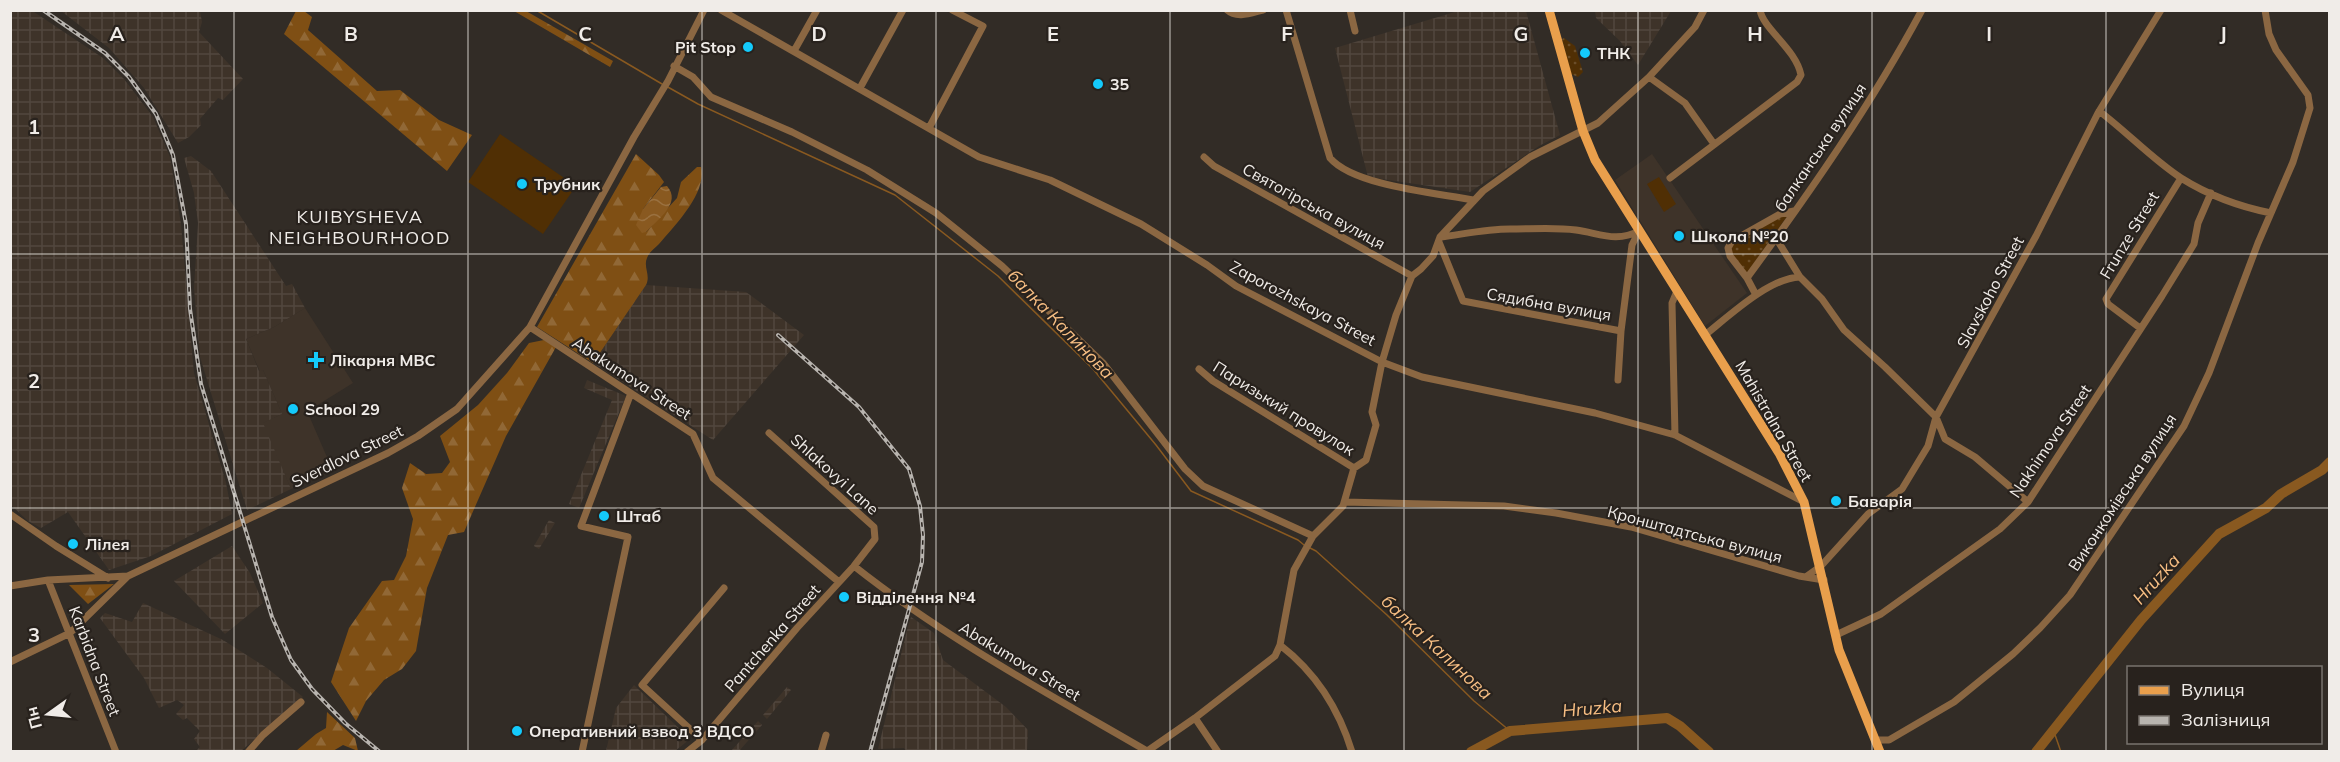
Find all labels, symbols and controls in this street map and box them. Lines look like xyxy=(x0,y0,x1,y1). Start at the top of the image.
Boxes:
text: A xyxy=(110,21,125,46)
text: B xyxy=(344,21,358,46)
text: C xyxy=(578,21,592,46)
text: D xyxy=(811,21,827,46)
text: E xyxy=(1047,21,1059,46)
text: F xyxy=(1281,21,1293,46)
text: G xyxy=(1514,21,1528,46)
text: H xyxy=(1747,21,1763,46)
text: I xyxy=(1986,21,1992,46)
text: J xyxy=(2219,21,2227,46)
place label: Pit Stop xyxy=(675,37,736,57)
marker: Pit Stop xyxy=(741,40,755,54)
place label: ТНК xyxy=(1597,43,1630,63)
marker: ТНК xyxy=(1578,46,1592,60)
place label: 35 xyxy=(1110,74,1130,94)
marker: 35 xyxy=(1091,77,1105,91)
street label: балканська вулиця xyxy=(1770,79,1870,215)
text: 1 xyxy=(28,114,40,139)
street label: Святогірська вулиця xyxy=(1239,158,1389,254)
place label: Трубник xyxy=(534,174,601,194)
marker: Трубник xyxy=(515,177,529,191)
street label: Frunze Street xyxy=(2095,187,2163,282)
district label: KUIBYSHEVA NEIGHBOURHOOD xyxy=(269,205,451,249)
place label: Школа №20 xyxy=(1691,226,1789,246)
marker: Школа №20 xyxy=(1672,229,1686,243)
street label: Slavskoho Street xyxy=(1952,232,2028,351)
street label: Zaporozhskaya Street xyxy=(1227,256,1380,350)
water label: балка Калинова xyxy=(1003,264,1119,384)
street label: Сядибна вулиця xyxy=(1485,283,1613,325)
street label: Abakumova Street xyxy=(569,332,696,424)
place label: Лікарня МВС xyxy=(330,350,436,370)
marker: Лікарня МВС xyxy=(307,351,325,369)
street label: Паризький провулок xyxy=(1210,356,1359,460)
street label: Mahistralna Street xyxy=(1731,357,1817,485)
text: 2 xyxy=(28,368,40,393)
street label: Nakhimova Street xyxy=(2005,380,2096,501)
place label: School 29 xyxy=(305,399,380,419)
marker: School 29 xyxy=(286,402,300,416)
street label: Виконкомівська вулиця xyxy=(2064,410,2180,574)
street label: Sverdlova Street xyxy=(288,420,406,492)
street label: Shlakovyi Lane xyxy=(787,429,883,519)
place label: Баварія xyxy=(1848,491,1912,511)
marker: Баварія xyxy=(1829,494,1843,508)
street label: Кронштадтська вулиця xyxy=(1605,501,1785,567)
place label: Штаб xyxy=(616,506,661,526)
marker: Штаб xyxy=(597,509,611,523)
place label: Лілея xyxy=(85,534,130,554)
marker: Лілея xyxy=(66,537,80,551)
water label: Hruzka xyxy=(2127,549,2185,609)
street label: Pantchenka Street xyxy=(720,580,824,696)
place label: Відділення №4 xyxy=(856,587,976,607)
marker: Відділення №4 xyxy=(837,590,851,604)
water label: балка Калинова xyxy=(1377,590,1497,704)
street label: Karbidna Street xyxy=(65,603,125,719)
street label: Abakumova Street xyxy=(956,617,1085,705)
text: 3 xyxy=(28,622,40,647)
legend xyxy=(2127,666,2322,744)
text: Вулиця xyxy=(2181,678,2245,701)
north arrow xyxy=(18,684,78,744)
water label: Hruzka xyxy=(1561,694,1623,722)
text: Пн xyxy=(21,705,46,731)
text: Залізниця xyxy=(2181,708,2270,731)
place label: Оперативний взвод 3 ВДСО xyxy=(529,721,754,741)
marker: Оперативний взвод 3 ВДСО xyxy=(510,724,524,738)

